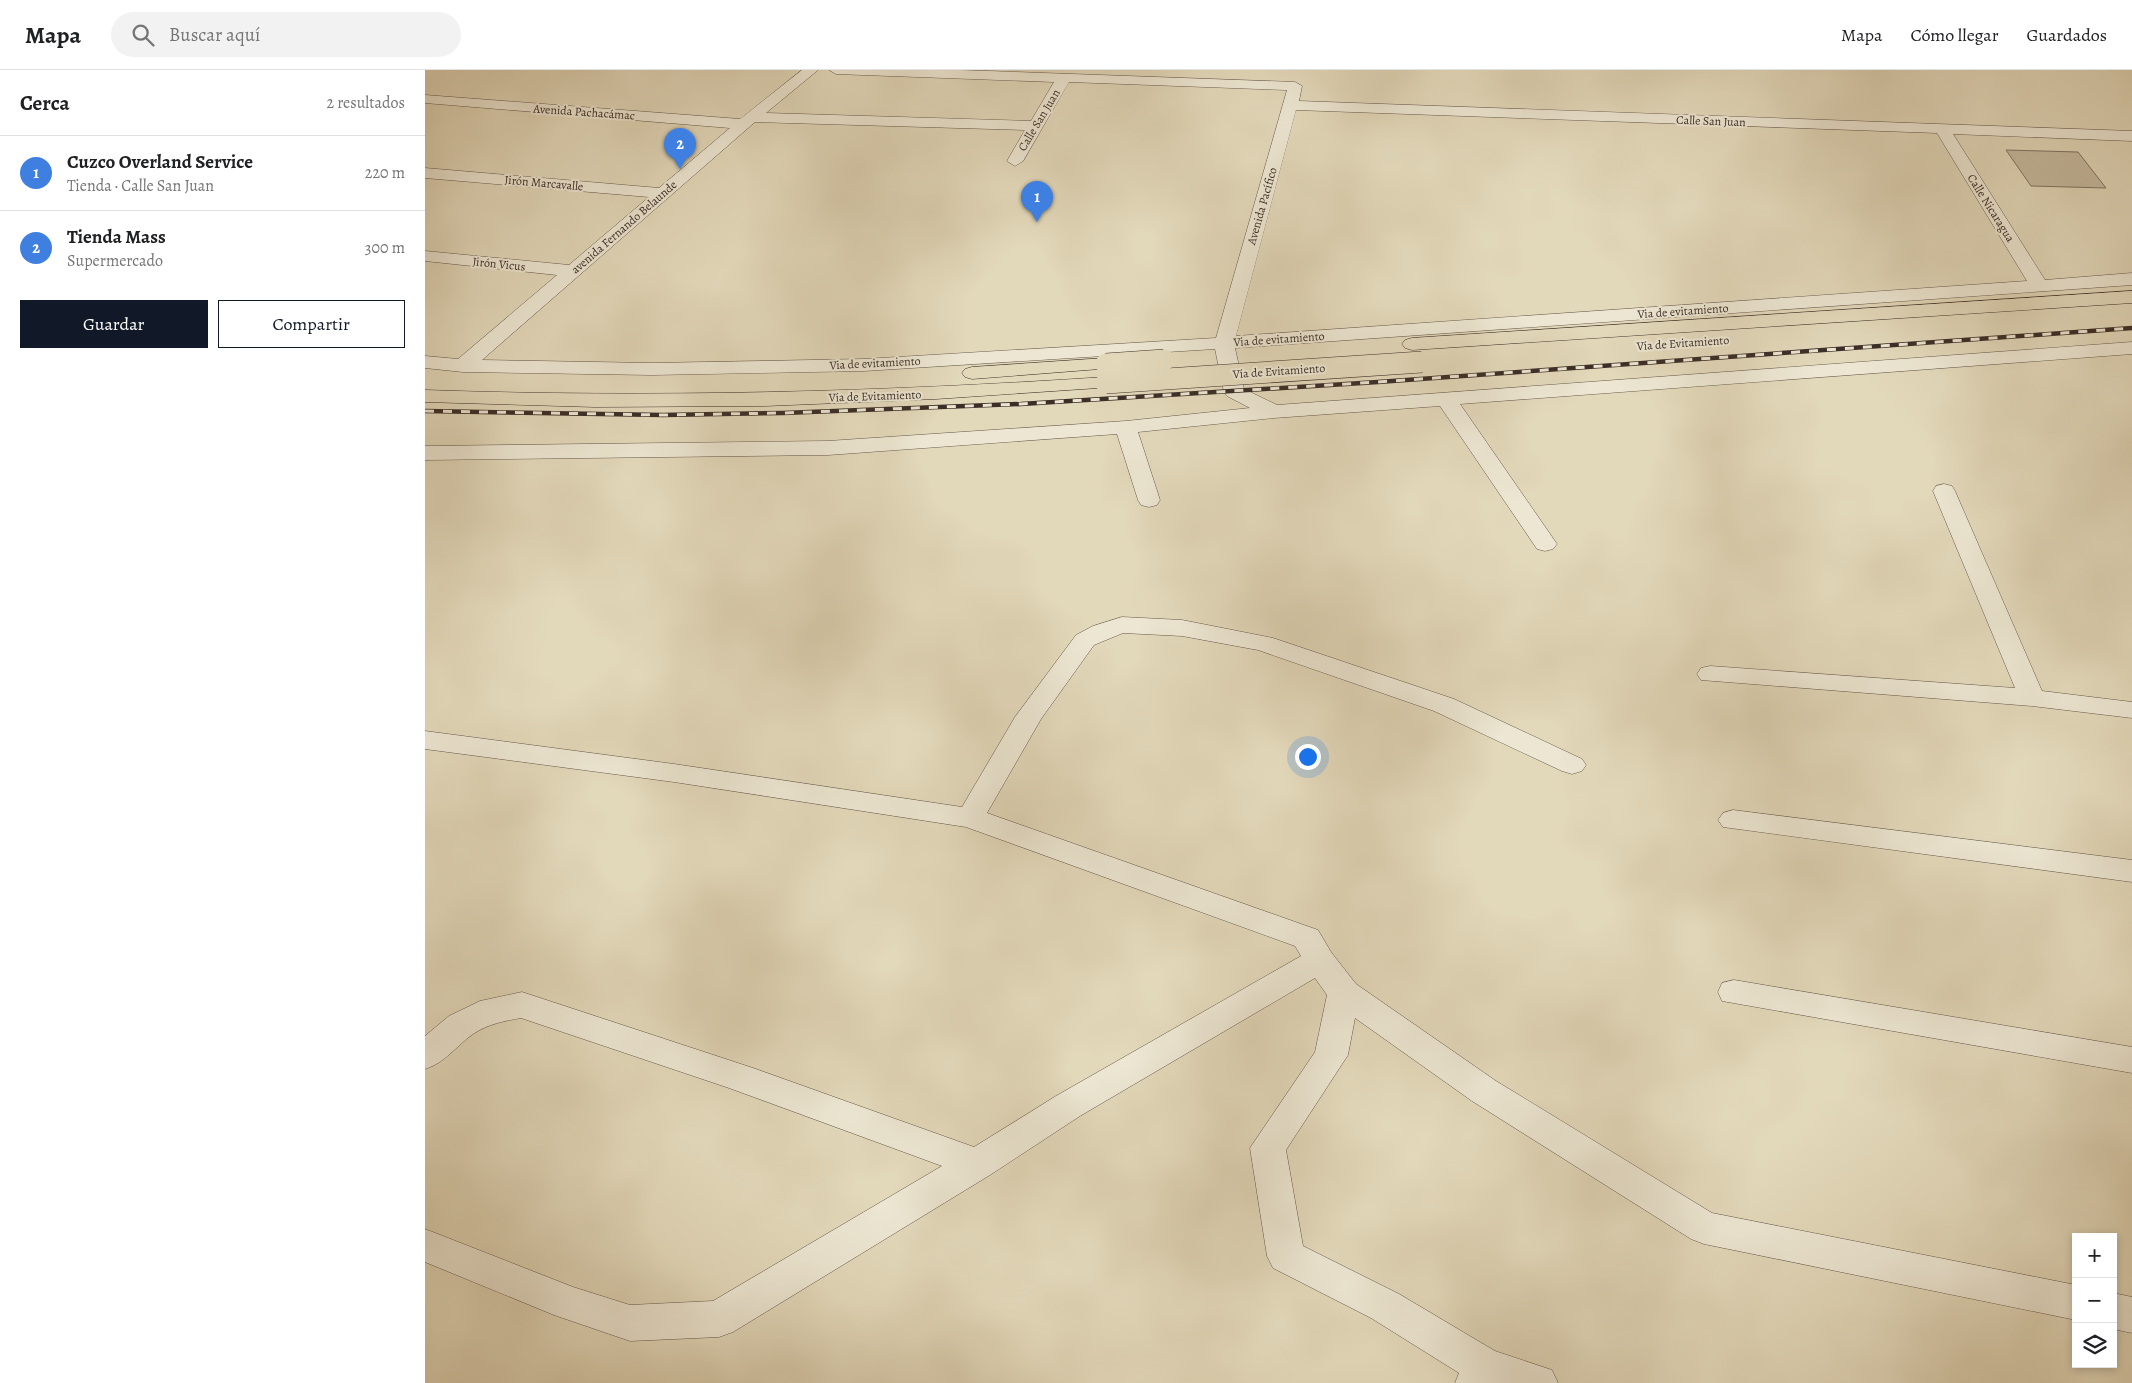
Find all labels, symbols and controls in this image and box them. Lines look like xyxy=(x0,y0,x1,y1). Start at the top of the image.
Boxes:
search box xyxy=(111,12,461,57)
text: Mapa xyxy=(25,19,81,51)
icon: search xyxy=(129,21,157,49)
text: Buscar aquí xyxy=(169,22,260,48)
text: Mapa xyxy=(1841,23,1882,47)
text: Cómo llegar xyxy=(1910,23,1999,47)
text: Guardados xyxy=(2027,23,2107,47)
street label: Calle San Juan xyxy=(1014,86,1064,154)
text: Cerca xyxy=(20,89,70,117)
text: 2 resultados xyxy=(326,92,405,114)
street label: Avenida Pachacámac xyxy=(532,100,635,124)
street label: Calle San Juan xyxy=(1676,112,1746,130)
pin: 2 xyxy=(664,128,696,169)
text: Cuzco Overland Service xyxy=(67,149,253,175)
text: 1 xyxy=(33,162,39,184)
text: 220 m xyxy=(365,162,405,184)
street label: Avenida Pacífico xyxy=(1243,165,1281,248)
street label: Calle Nicaragua xyxy=(1964,171,2018,245)
street label: Jirón Marcavalle xyxy=(504,172,584,194)
text: Tienda · Calle San Juan xyxy=(67,175,214,197)
street label: avenida Fernando Belaunde xyxy=(568,177,680,277)
pin: 1 xyxy=(1021,181,1053,222)
text: Tienda Mass xyxy=(67,224,166,250)
text: 2 xyxy=(32,237,40,259)
text: 300 m xyxy=(365,237,405,259)
text: Supermercado xyxy=(67,250,163,272)
street label: Jirón Vicus xyxy=(472,253,526,275)
button: Guardar xyxy=(20,300,208,348)
button: Compartir xyxy=(218,300,405,348)
street label: Via de evitamiento xyxy=(1636,300,1729,322)
street label: Via de evitamiento xyxy=(1232,328,1325,350)
street label: Vía de Evitamiento xyxy=(1635,332,1730,354)
street label: Via de evitamiento xyxy=(828,353,921,373)
street label: Vía de Evitamiento xyxy=(1231,360,1326,382)
street label: Vía de Evitamiento xyxy=(827,386,922,406)
your location xyxy=(1295,744,1321,770)
map controls xyxy=(2072,1233,2117,1368)
button: + xyxy=(2072,1233,2117,1278)
button: − xyxy=(2072,1278,2117,1323)
button: layers xyxy=(2072,1323,2117,1368)

